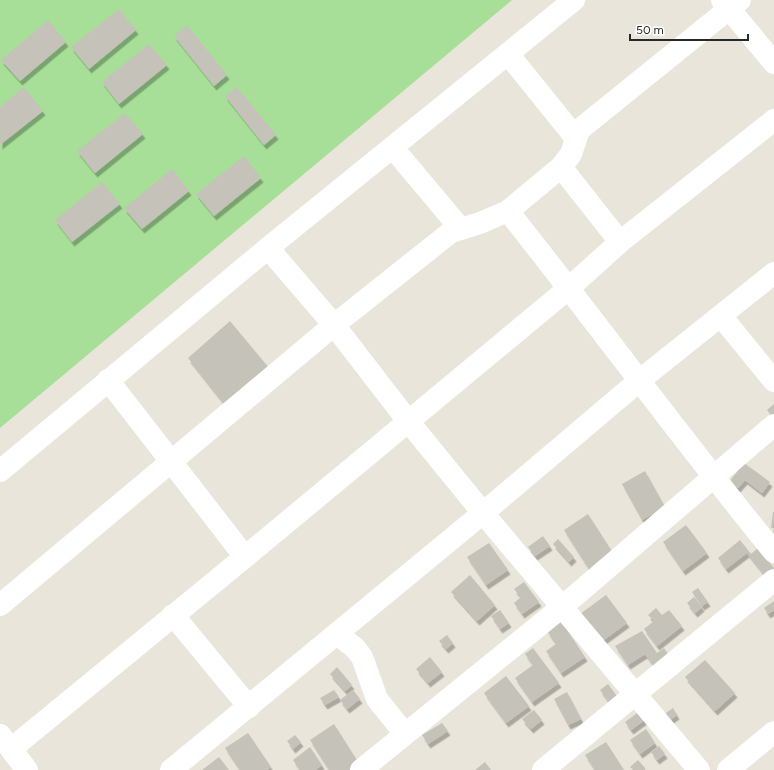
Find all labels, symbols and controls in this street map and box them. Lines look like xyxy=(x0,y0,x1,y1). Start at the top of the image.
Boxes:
scale bar xyxy=(630,16,748,42)
text: 50 m xyxy=(636,23,664,37)

